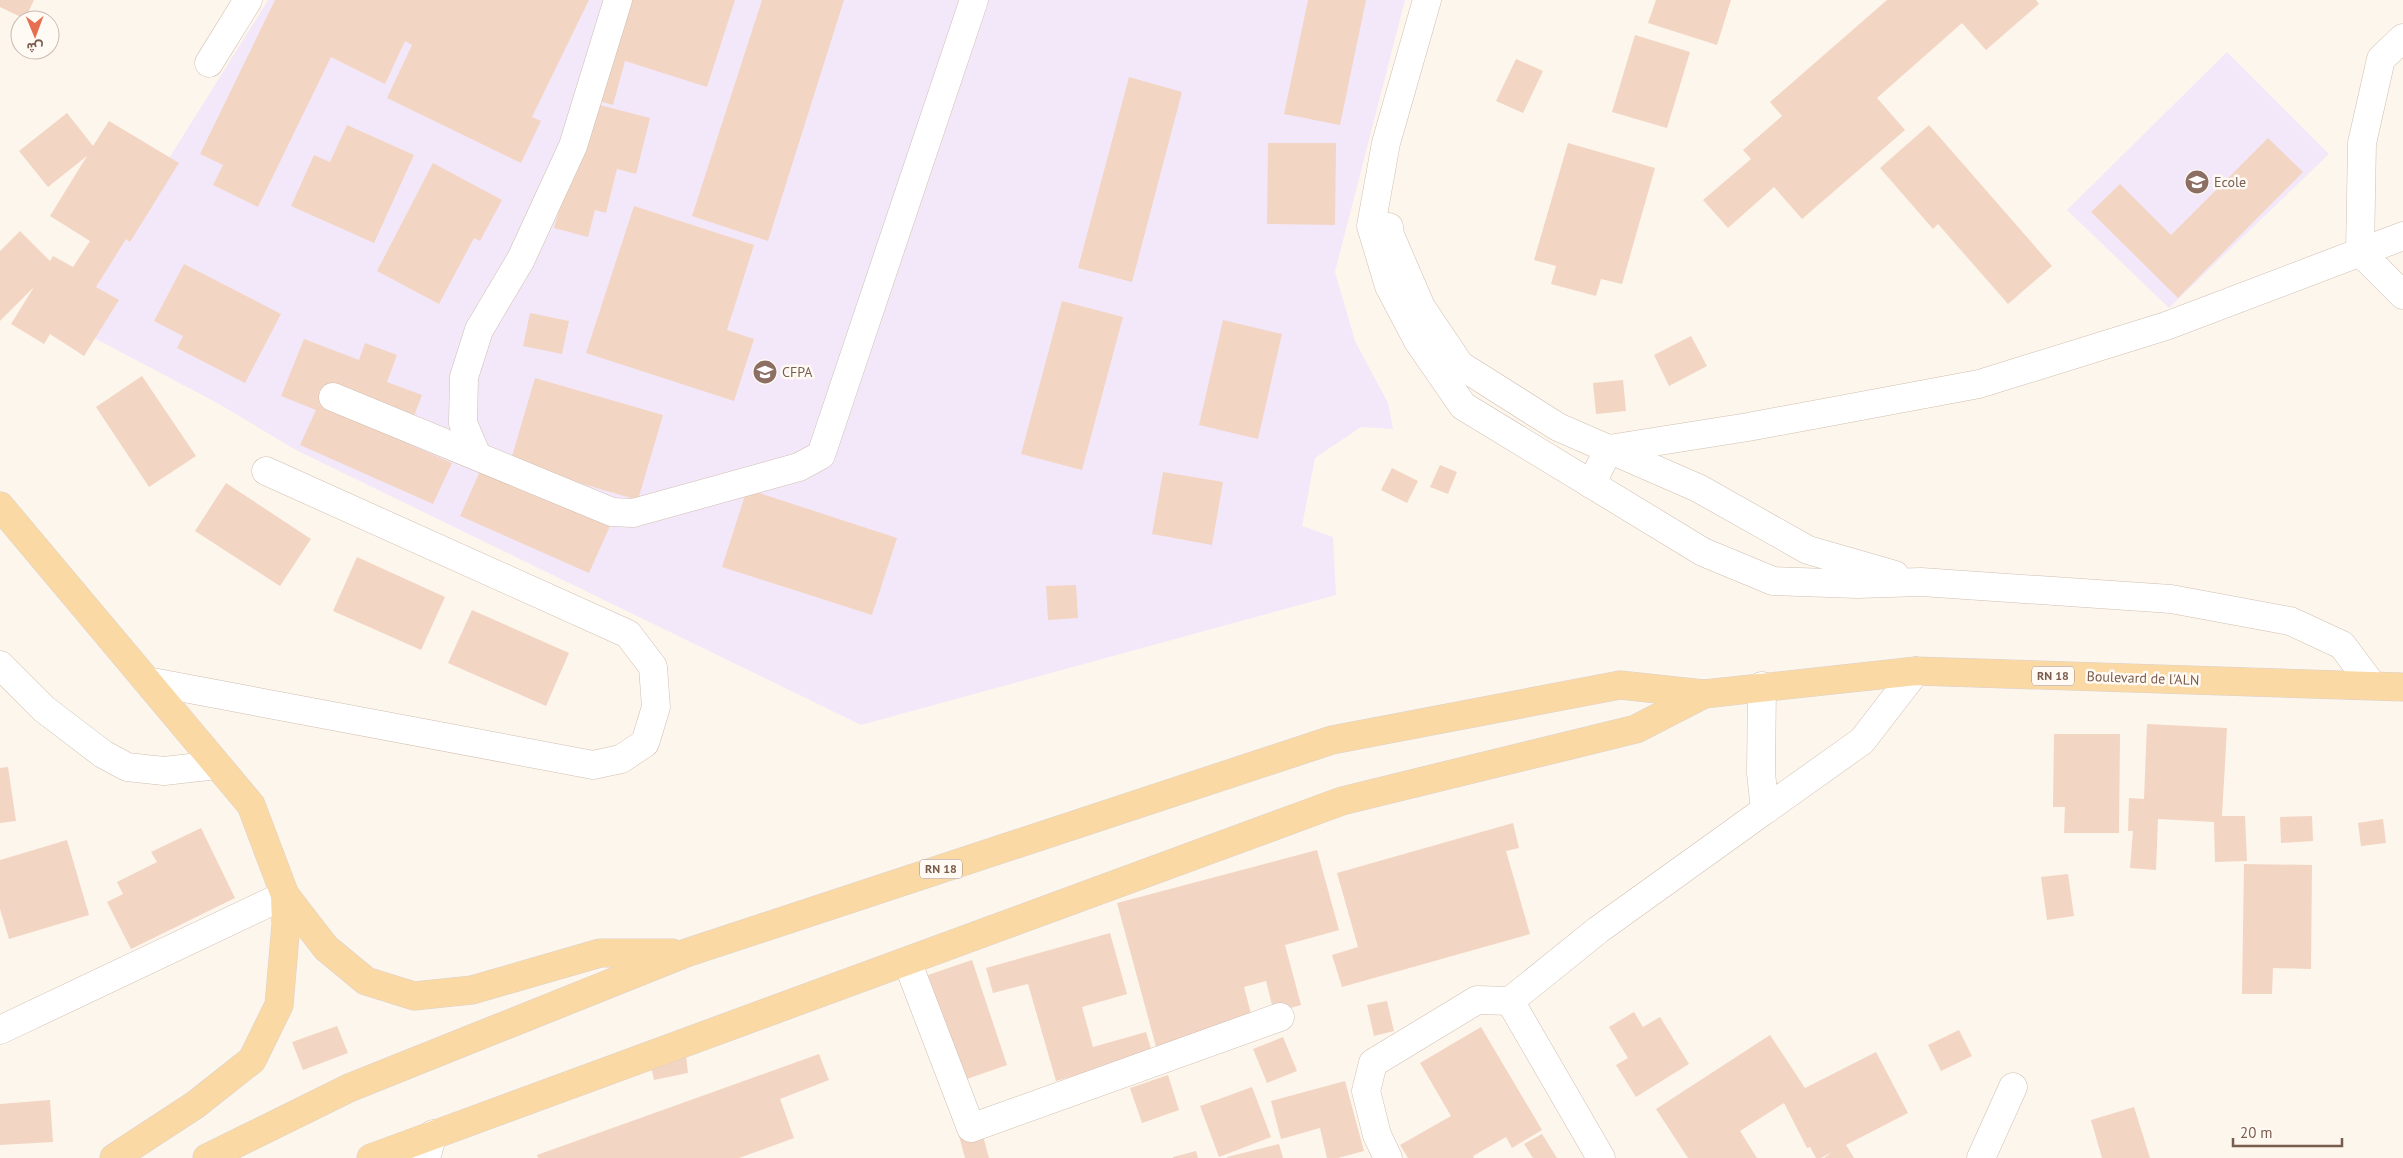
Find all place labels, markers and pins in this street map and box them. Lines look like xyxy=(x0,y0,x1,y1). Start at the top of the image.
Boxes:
school or university icon: Ecole xyxy=(2184,169,2210,195)
place label: Ecole xyxy=(2214,173,2246,191)
school or university icon: CFPA xyxy=(752,359,778,385)
place label: CFPA xyxy=(782,363,813,381)

